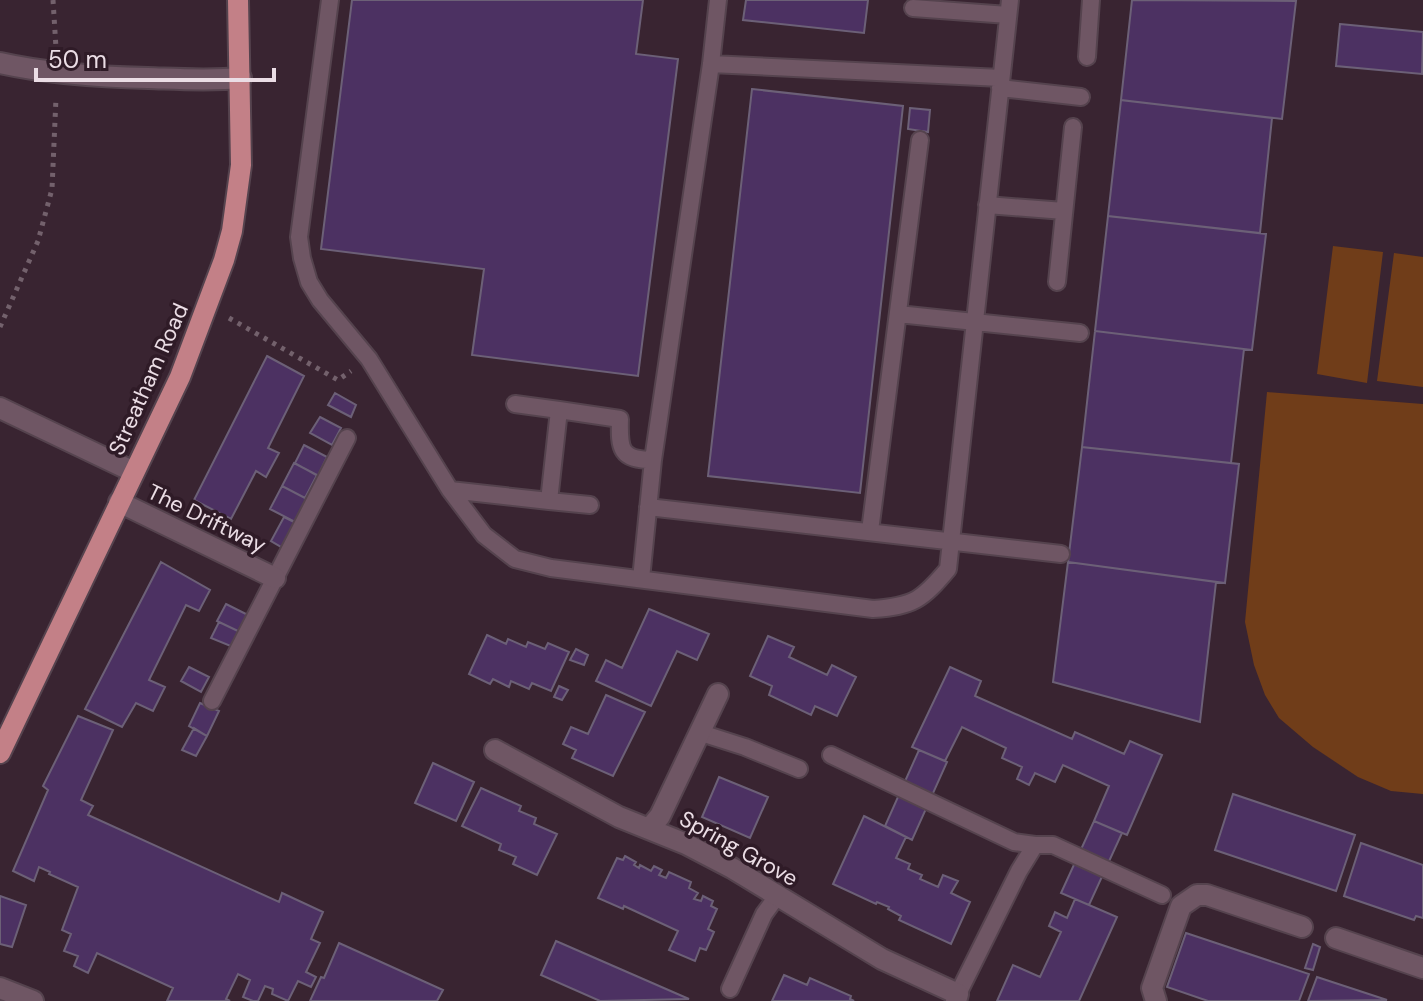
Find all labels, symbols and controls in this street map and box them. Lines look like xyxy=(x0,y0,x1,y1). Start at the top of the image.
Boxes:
scale bar xyxy=(36,32,274,82)
text: 50 m xyxy=(48,44,107,75)
street label: Streatham Road xyxy=(102,299,195,460)
street label: The Driftway xyxy=(143,477,271,560)
street label: Spring Grove xyxy=(674,804,803,893)

